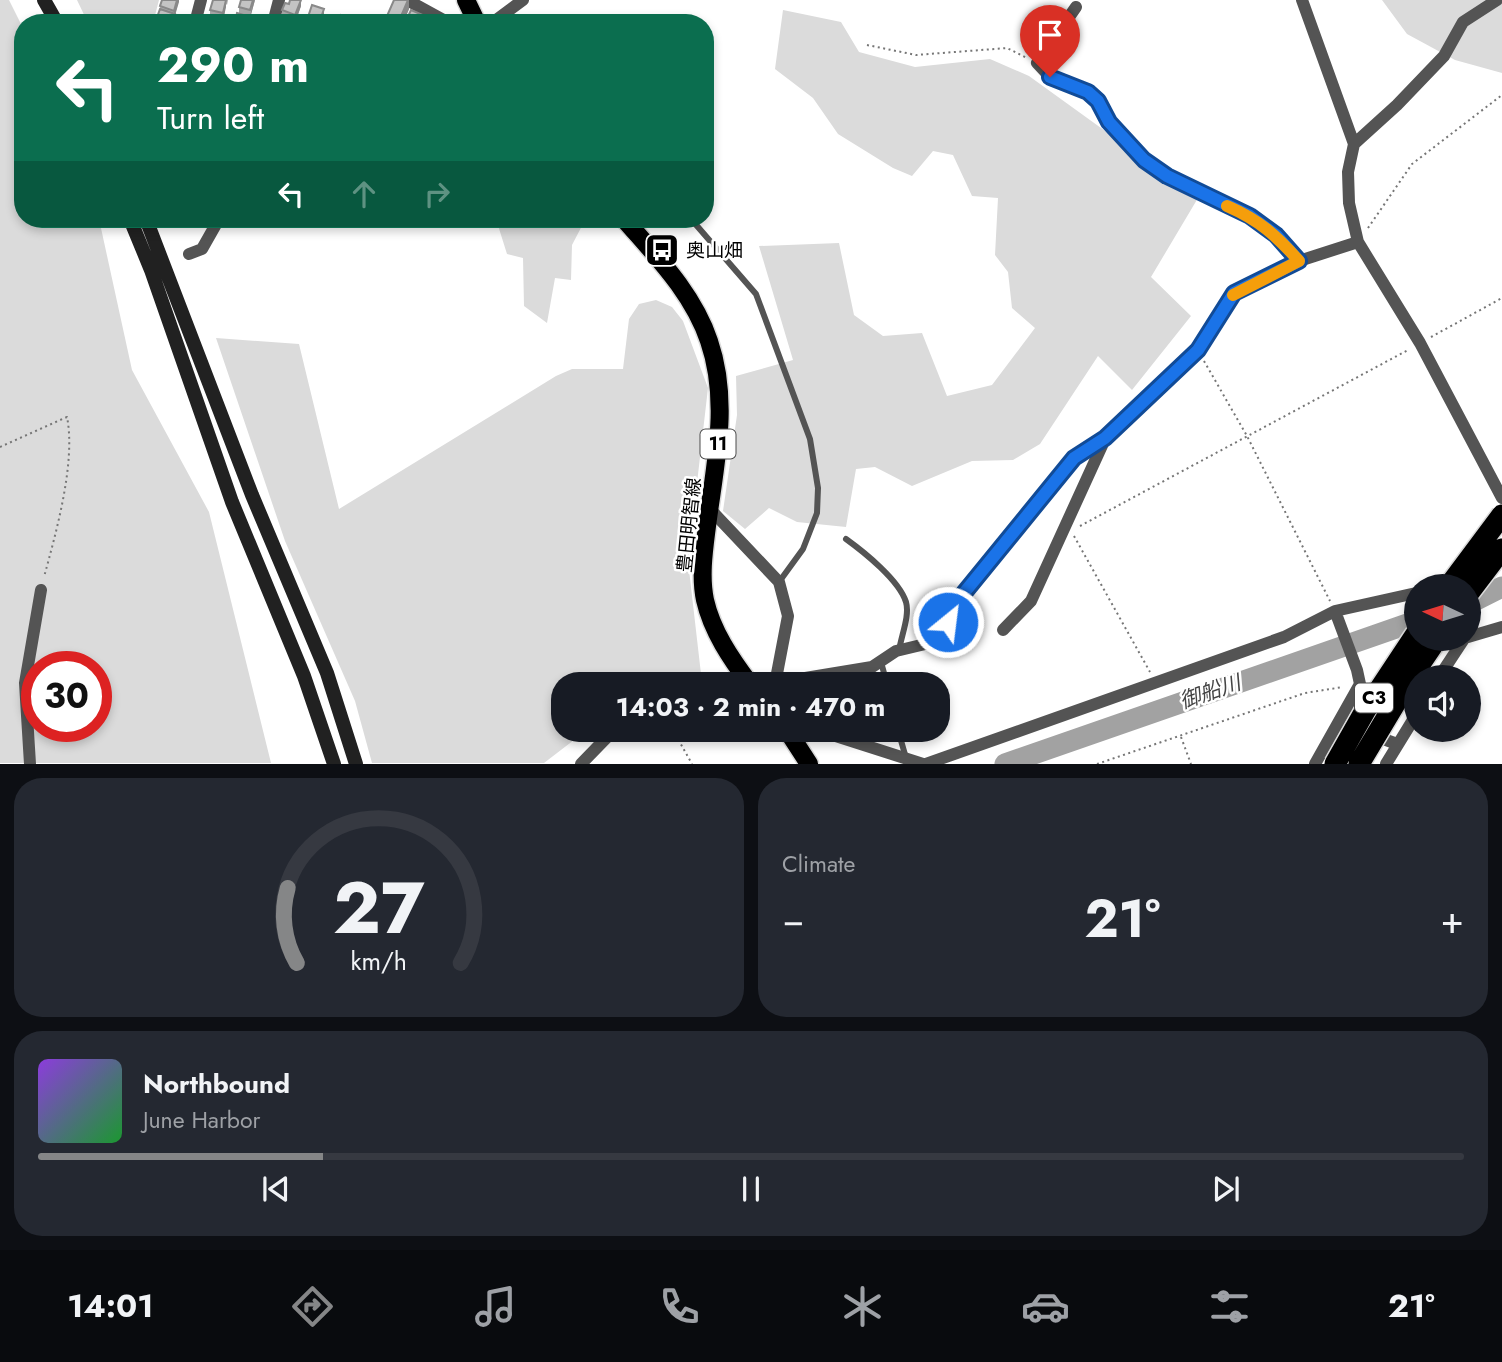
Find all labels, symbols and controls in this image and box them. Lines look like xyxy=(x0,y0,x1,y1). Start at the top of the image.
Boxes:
pin xyxy=(1020,5,1080,77)
icon: arrive xyxy=(1031,16,1069,54)
text: 290 m xyxy=(157,30,309,100)
icon: left xyxy=(42,42,133,133)
text: Turn left xyxy=(157,95,264,141)
icon: left xyxy=(272,175,310,213)
icon: ahead xyxy=(345,175,383,213)
icon: right xyxy=(418,175,456,213)
bus stop icon: 奥山畑 xyxy=(643,231,681,269)
place label: 奥山畑 xyxy=(686,237,743,264)
road number: 11 xyxy=(700,430,736,458)
street label: 豊田明智線 xyxy=(671,476,707,574)
north arrow xyxy=(1404,574,1480,651)
map controls xyxy=(1404,574,1481,742)
position arrow xyxy=(911,585,985,659)
speed limit sign: 30 xyxy=(21,651,112,742)
button: sound xyxy=(1404,665,1481,742)
water label: 御船川 xyxy=(1175,667,1247,716)
road number: C3 xyxy=(1355,684,1393,712)
text: 14:03 · 2 min · 470 m xyxy=(616,688,885,726)
text: Climate xyxy=(782,847,855,881)
text: 27 xyxy=(333,856,425,961)
text: 21° xyxy=(1085,881,1161,957)
text: − xyxy=(782,892,804,947)
text: + xyxy=(1441,892,1464,947)
text: km/h xyxy=(351,943,407,979)
text: Northbound xyxy=(143,1065,290,1103)
text: June Harbor xyxy=(143,1103,260,1137)
icon: previous xyxy=(257,1170,295,1208)
icon: pause xyxy=(732,1170,770,1208)
icon: next xyxy=(1207,1170,1245,1208)
icon: directions xyxy=(288,1282,337,1331)
icon: music xyxy=(471,1282,520,1331)
icon: phone xyxy=(655,1282,704,1331)
icon: climate xyxy=(838,1282,887,1331)
icon: car xyxy=(1021,1282,1070,1331)
icon: filters xyxy=(1205,1282,1254,1331)
text: 14:01 xyxy=(67,1283,154,1329)
text: 21° xyxy=(1388,1283,1435,1329)

